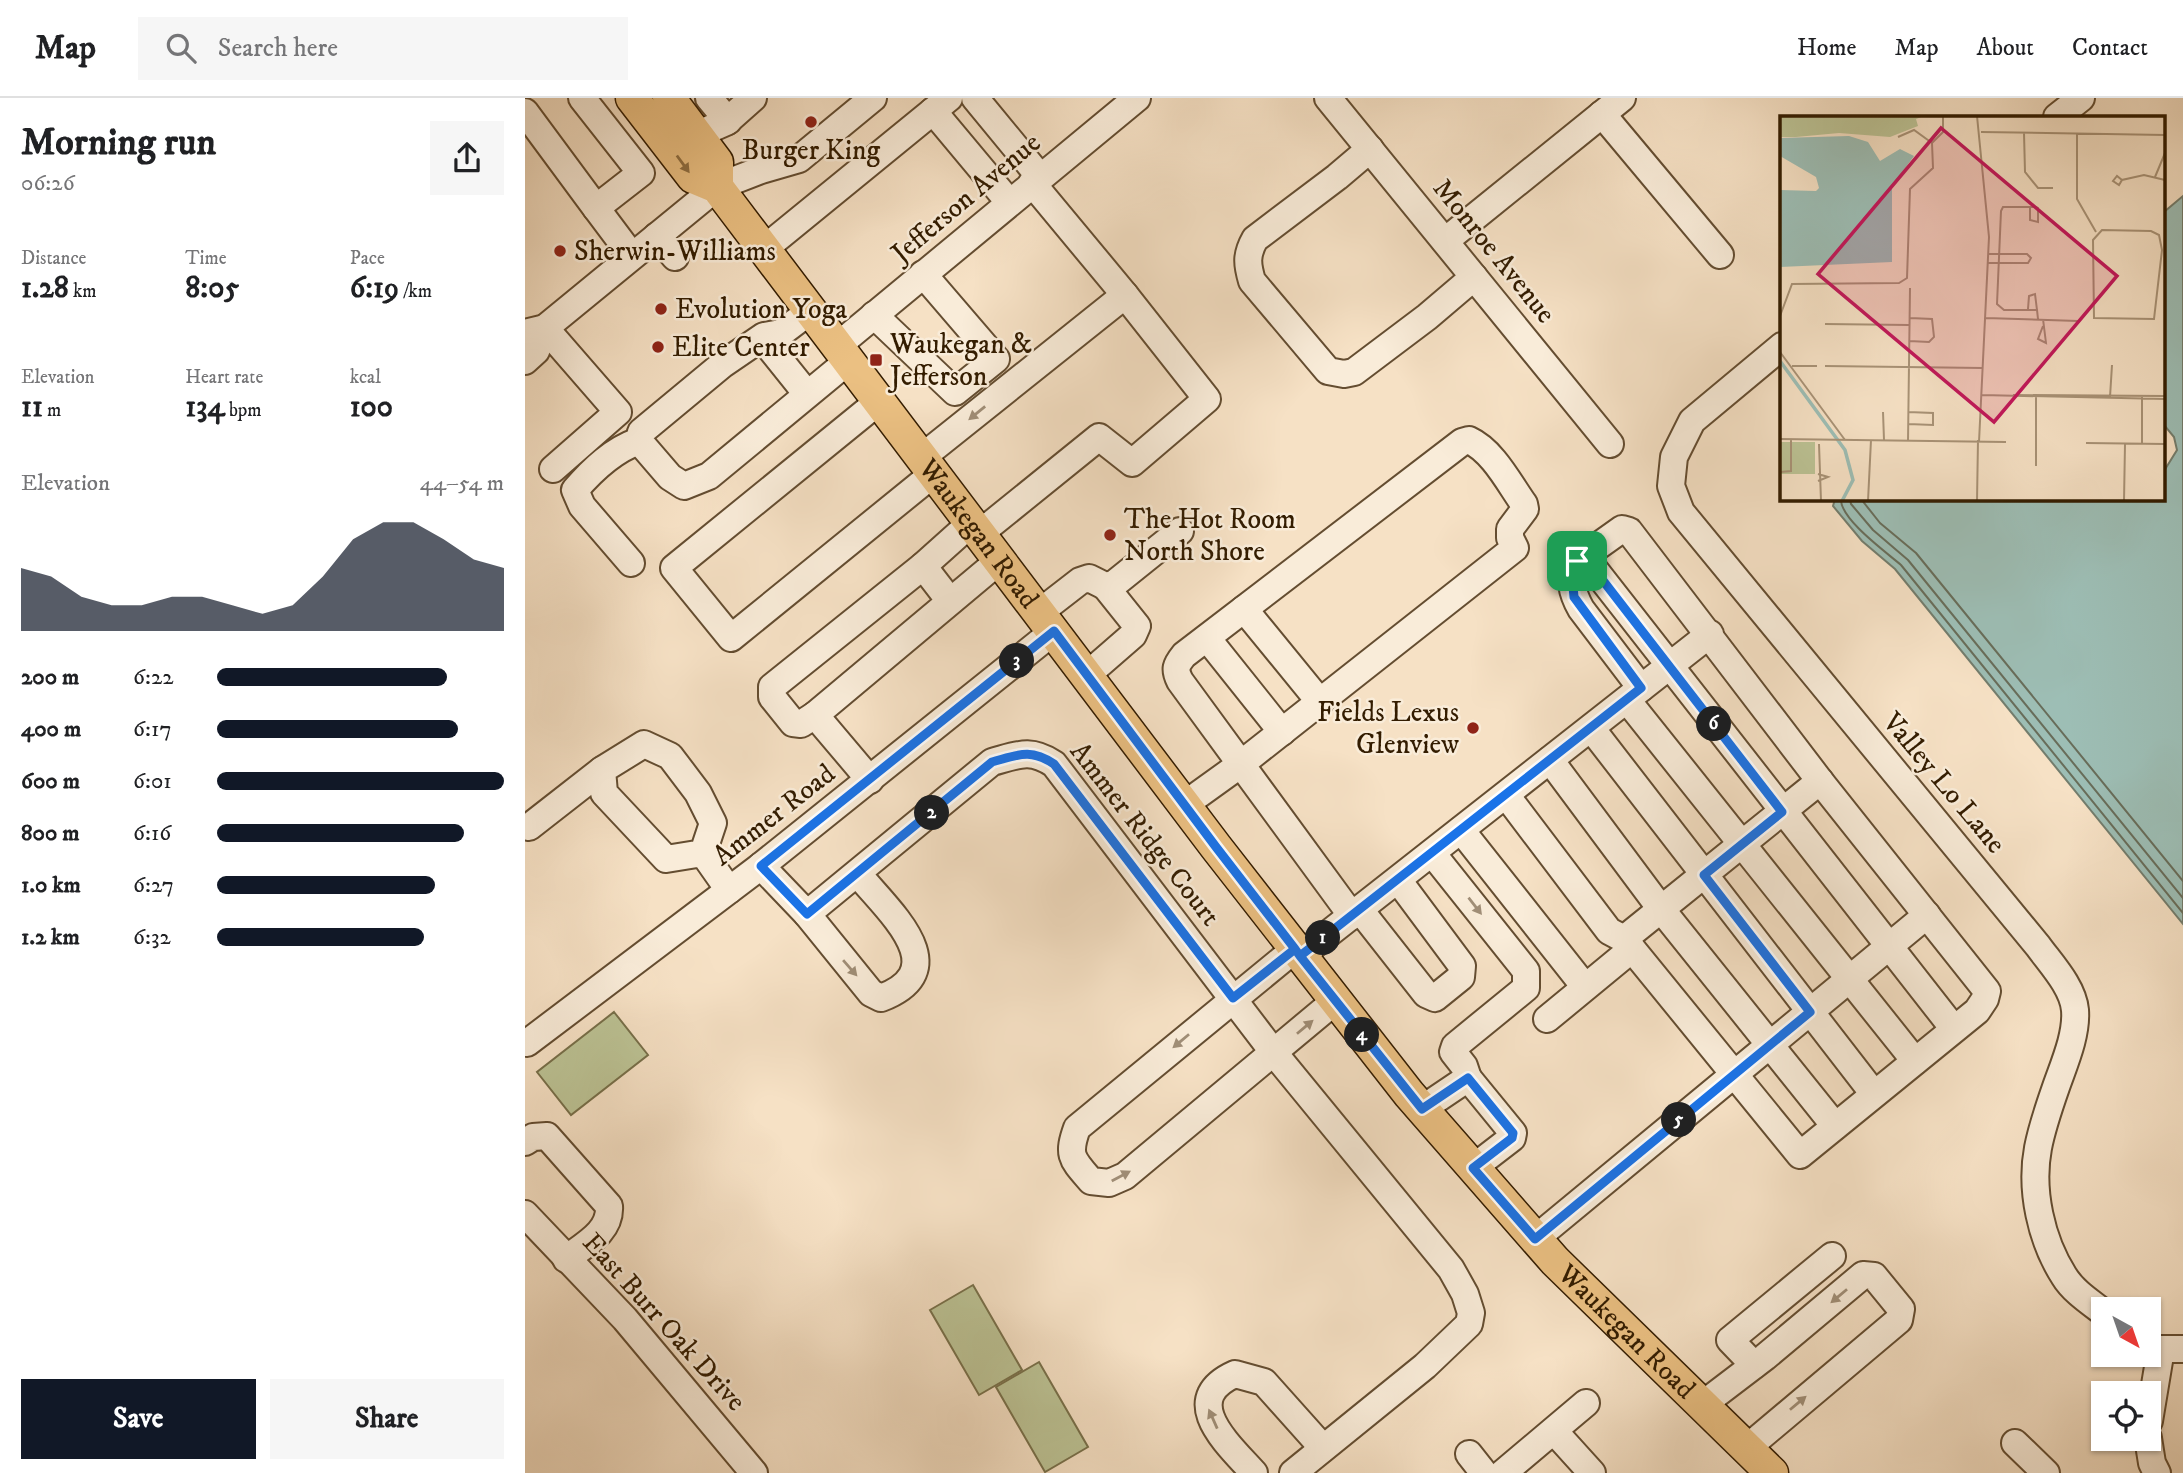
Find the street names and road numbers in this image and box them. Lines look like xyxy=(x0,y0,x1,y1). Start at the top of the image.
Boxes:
street label: Jefferson Avenue xyxy=(882,125,1048,273)
street label: Monroe Avenue xyxy=(1425,172,1563,330)
street label: Waukegan Road xyxy=(910,451,1047,615)
street label: Valley Lo Lane xyxy=(1874,705,2013,861)
street label: Ammer Ridge Court xyxy=(1062,735,1228,933)
street label: Ammer Road xyxy=(706,756,842,874)
street label: East Burr Oak Drive xyxy=(575,1226,753,1418)
street label: Waukegan Road xyxy=(1550,1256,1703,1406)

